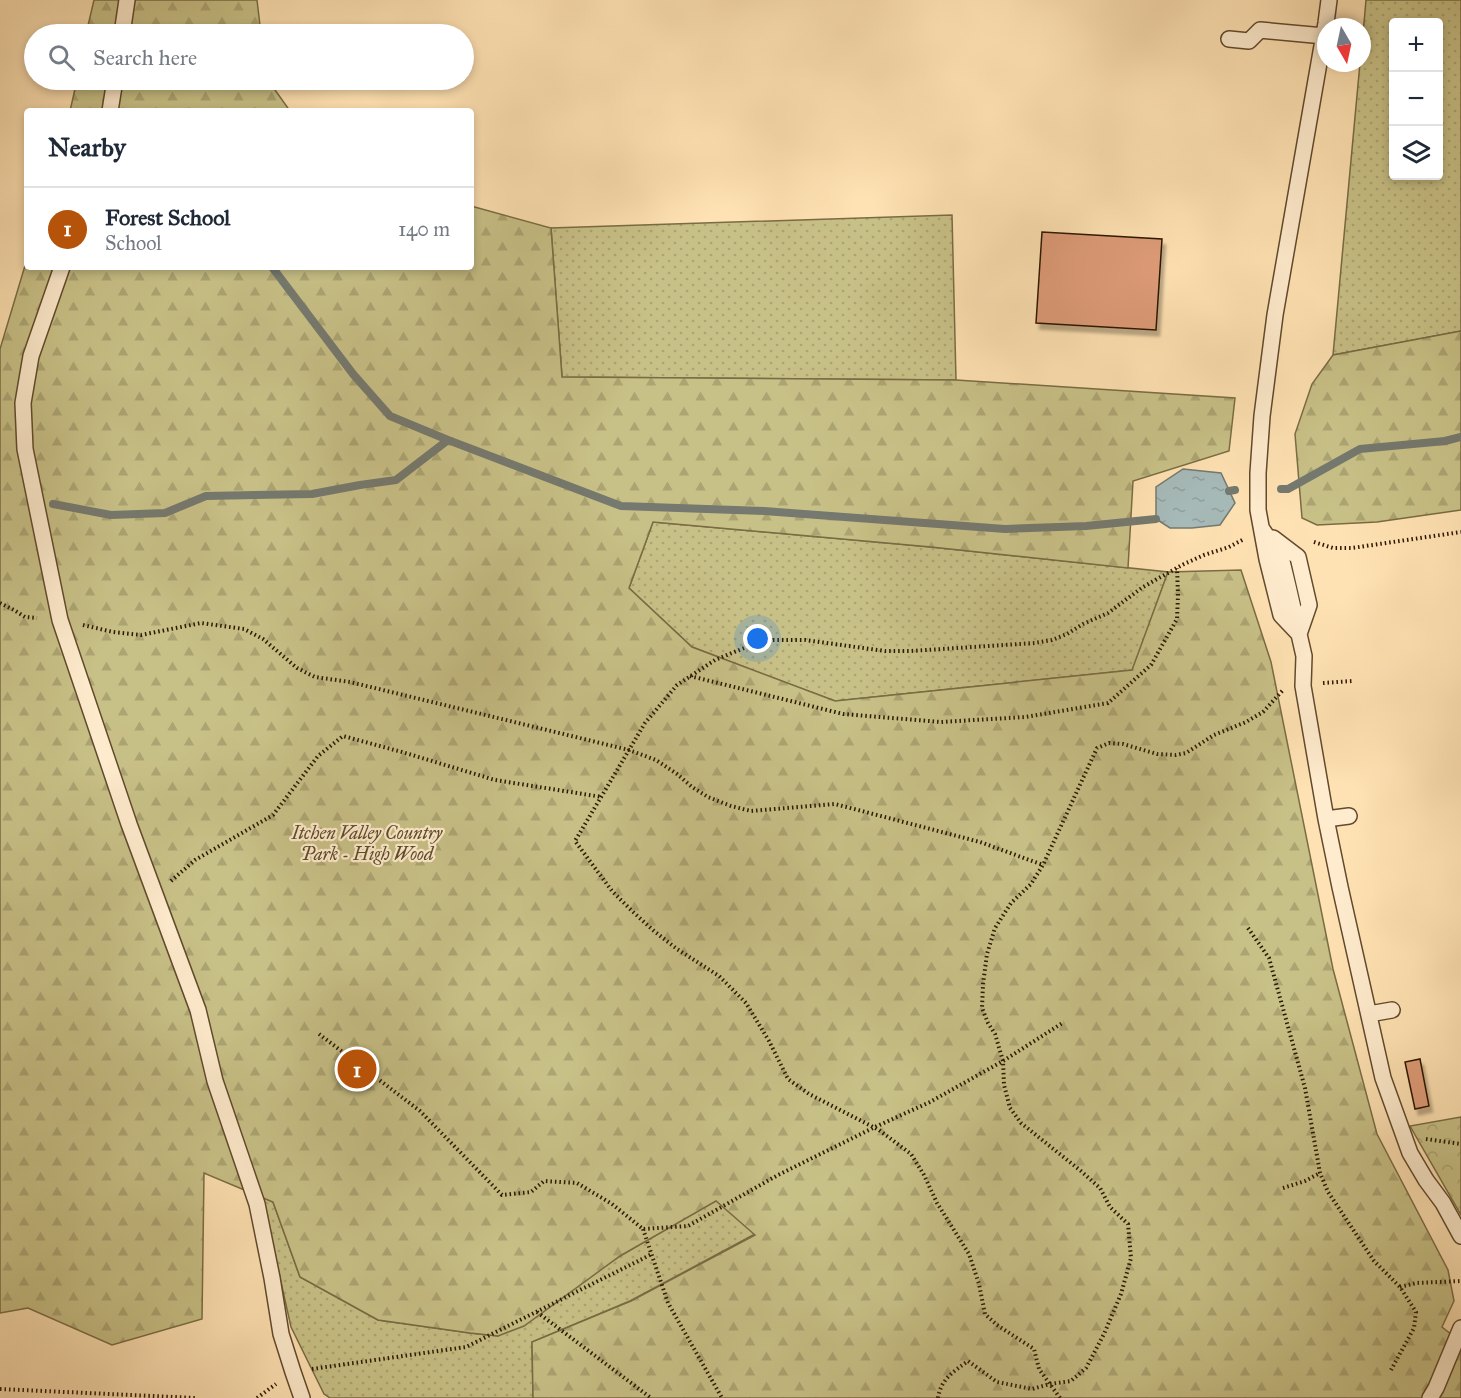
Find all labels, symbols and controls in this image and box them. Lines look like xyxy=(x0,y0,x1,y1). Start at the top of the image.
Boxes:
north arrow xyxy=(1317,18,1371,72)
map controls xyxy=(1389,18,1443,180)
button: + xyxy=(1389,18,1443,72)
search box xyxy=(24,24,474,90)
icon: search xyxy=(45,41,78,74)
text: Search here xyxy=(93,44,197,71)
button: − xyxy=(1389,72,1443,126)
button: layers xyxy=(1389,126,1443,180)
text: Nearby xyxy=(48,131,126,163)
text: Forest School xyxy=(105,204,230,231)
text: 1 xyxy=(64,217,71,241)
text: 140 m xyxy=(398,217,450,241)
text: School xyxy=(105,231,162,255)
your location xyxy=(743,624,772,653)
park label: Itchen Valley Country Park - High Wood xyxy=(291,822,444,865)
pin: 1 xyxy=(338,1046,376,1092)

